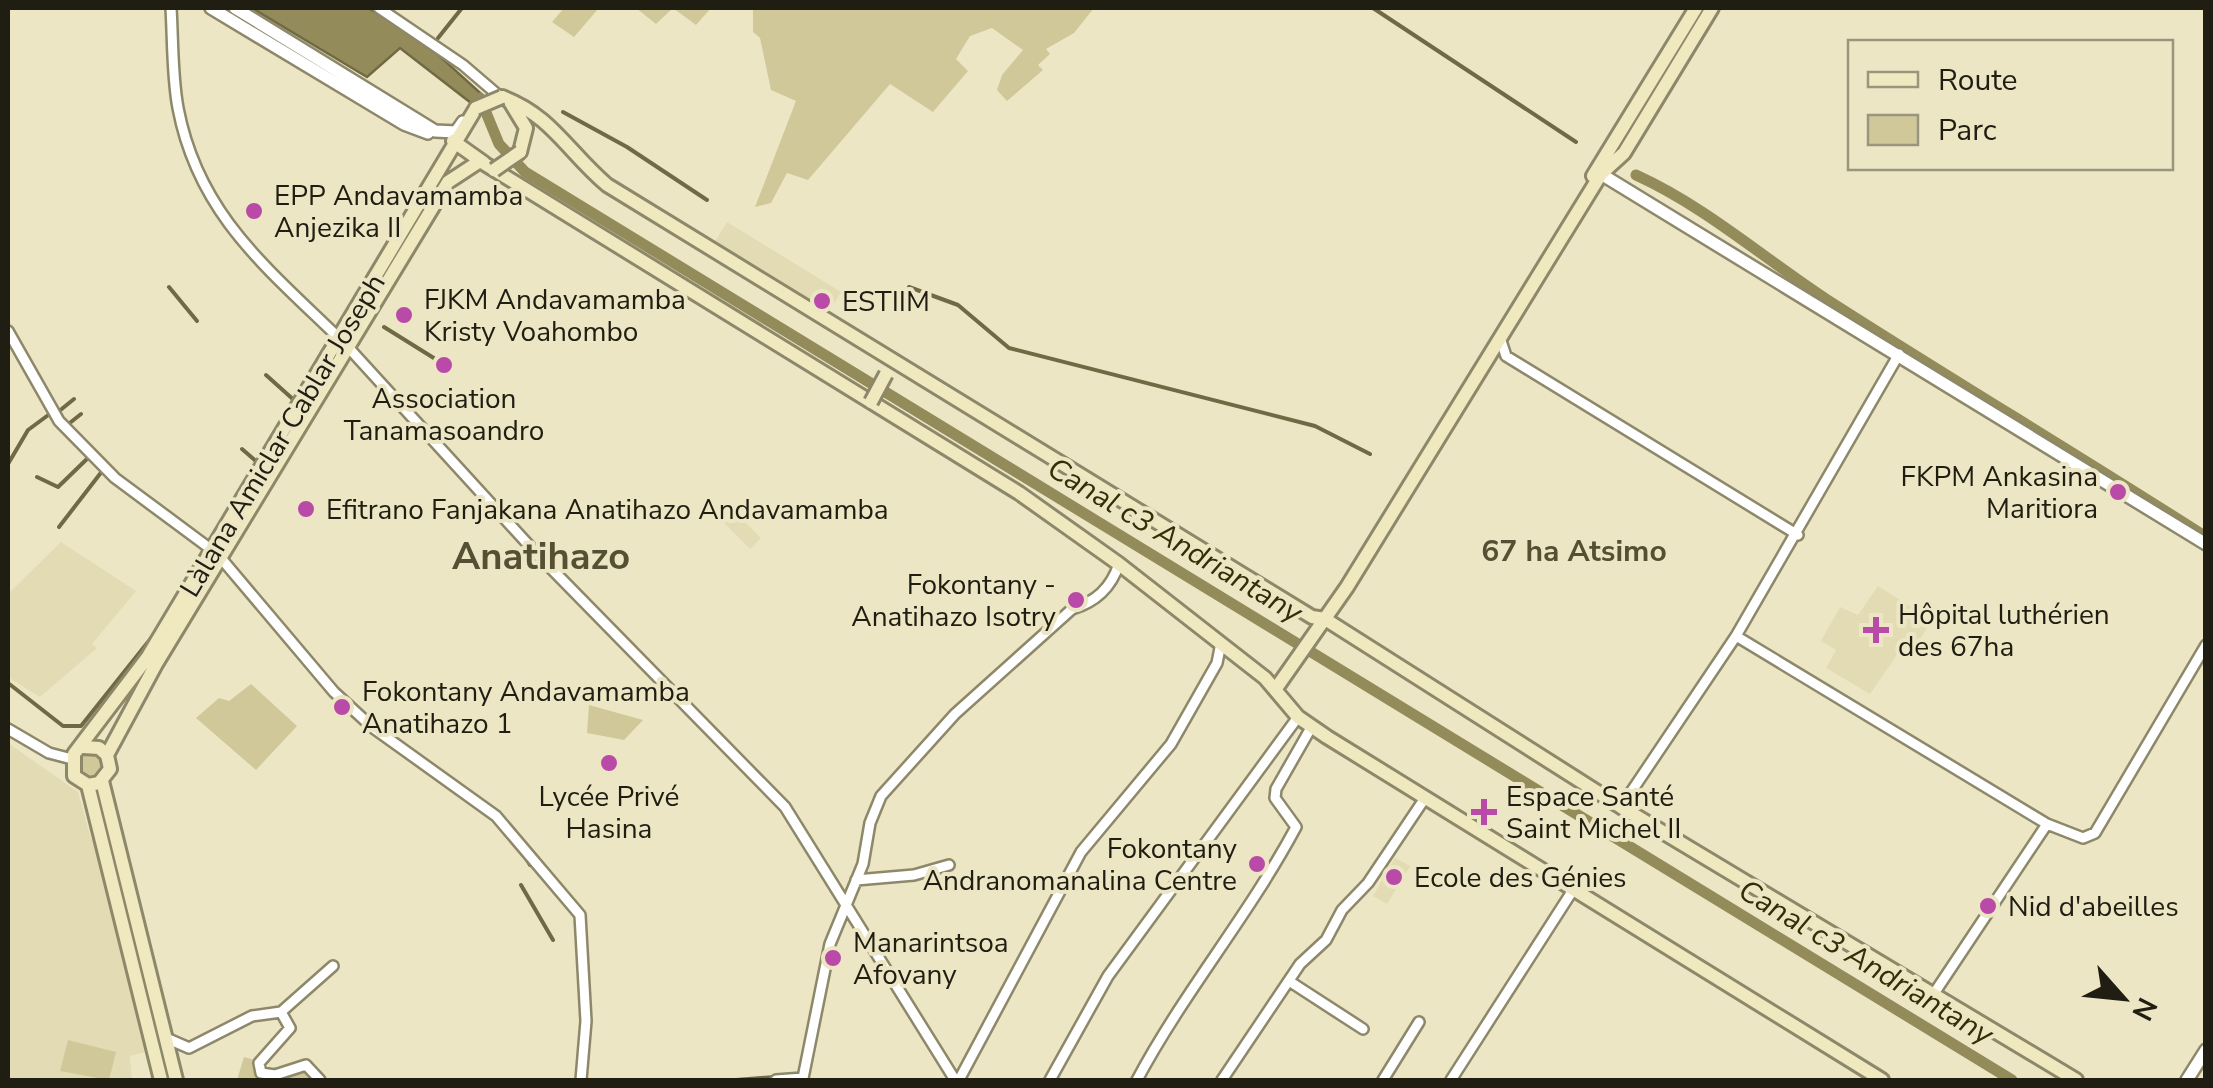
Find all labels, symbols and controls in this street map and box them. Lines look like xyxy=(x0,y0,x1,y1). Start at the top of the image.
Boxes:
legend xyxy=(1848,40,2173,170)
text: Route xyxy=(1938,60,2018,101)
text: Parc xyxy=(1938,110,1997,151)
place label: EPP Andavamamba Anjezika II xyxy=(274,177,523,247)
marker: EPP Andavamamba Anjezika II xyxy=(243,200,265,222)
street label: Làlana Amiclar Cablar Joseph xyxy=(171,267,395,604)
place label: FJKM Andavamamba Kristy Voahombo xyxy=(424,281,686,351)
place label: ESTIIM xyxy=(842,283,930,321)
marker: ESTIIM xyxy=(811,290,833,312)
marker: FJKM Andavamamba Kristy Voahombo xyxy=(393,304,415,326)
marker: Association Tanamasoandro xyxy=(433,354,455,376)
place label: Association Tanamasoandro xyxy=(344,380,544,450)
water label: Canal c3 Andriantany xyxy=(1040,448,1311,634)
place label: FKPM Ankasina Maritiora xyxy=(1901,458,2098,528)
marker: FKPM Ankasina Maritiora xyxy=(2107,481,2129,503)
place label: Efitrano Fanjakana Anatihazo Andavamamba xyxy=(326,491,889,529)
marker: Efitrano Fanjakana Anatihazo Andavamamba xyxy=(295,498,317,520)
district label: Anatihazo xyxy=(452,531,630,582)
district label: 67 ha Atsimo xyxy=(1481,531,1667,572)
place label: Fokontany - Anatihazo Isotry xyxy=(851,566,1057,636)
marker: Fokontany - Anatihazo Isotry xyxy=(1065,589,1087,611)
place label: Hôpital luthérien des 67ha xyxy=(1898,596,2110,666)
marker: Hôpital luthérien des 67ha xyxy=(1863,617,1889,643)
place label: Fokontany Andavamamba Anatihazo 1 xyxy=(362,673,690,743)
marker: Fokontany Andavamamba Anatihazo 1 xyxy=(331,696,353,718)
marker: Lycée Privé Hasina xyxy=(598,752,620,774)
place label: Lycée Privé Hasina xyxy=(539,778,679,848)
place label: Espace Santé Saint Michel II xyxy=(1506,778,1681,848)
marker: Espace Santé Saint Michel II xyxy=(1471,799,1497,825)
place label: Fokontany Andranomanalina Centre xyxy=(923,830,1238,900)
marker: Fokontany Andranomanalina Centre xyxy=(1246,853,1268,875)
place label: Ecole des Génies xyxy=(1414,859,1627,897)
marker: Ecole des Génies xyxy=(1383,866,1405,888)
water label: Canal c3 Andriantany xyxy=(1731,870,2002,1056)
place label: Nid d'abeilles xyxy=(2008,888,2179,926)
marker: Nid d'abeilles xyxy=(1977,895,1999,917)
place label: Manarintsoa Afovany xyxy=(853,924,1009,994)
marker: Manarintsoa Afovany xyxy=(822,947,844,969)
north arrow xyxy=(2073,948,2173,1048)
text: N xyxy=(2123,991,2166,1027)

